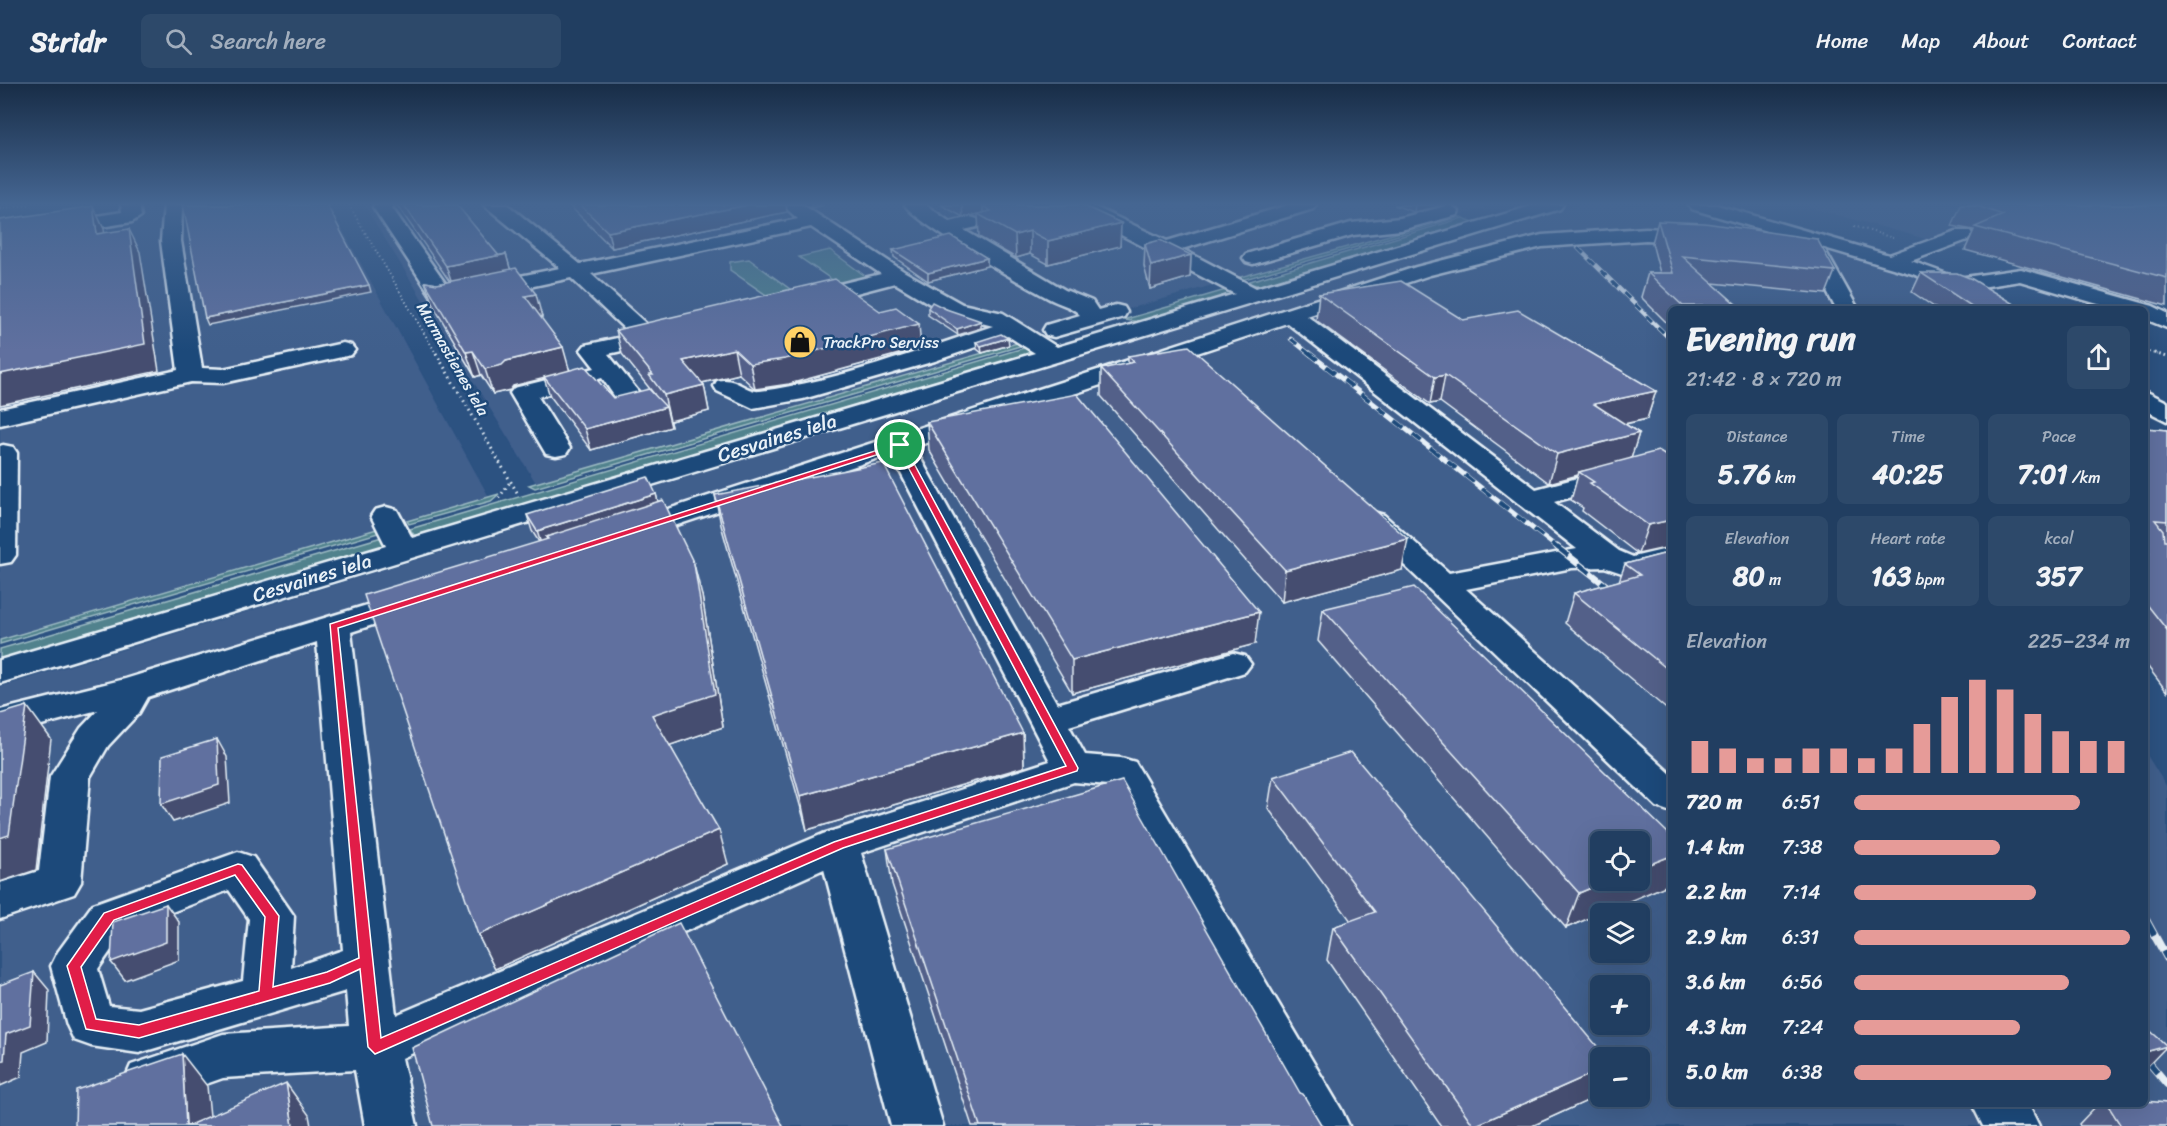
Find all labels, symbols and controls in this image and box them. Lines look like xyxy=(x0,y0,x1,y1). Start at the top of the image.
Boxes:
search box xyxy=(141,14,561,68)
text: Stridr xyxy=(30,17,105,66)
text: Search here xyxy=(210,22,326,61)
text: Home xyxy=(1816,22,1868,60)
text: Map xyxy=(1901,22,1940,60)
text: About xyxy=(1973,22,2030,60)
text: Contact xyxy=(2063,22,2137,60)
icon: search xyxy=(162,25,195,58)
street label: Murmastienes iela xyxy=(409,297,498,422)
text: Evening run xyxy=(1686,310,1856,368)
shop icon: TrackPro Serviss xyxy=(782,324,818,360)
button: share xyxy=(2067,326,2130,389)
place label: TrackPro Serviss xyxy=(823,328,940,357)
text: 21:42 · 8 × 720 m xyxy=(1686,362,1842,397)
street label: Cesvaines iela xyxy=(713,403,841,473)
pin xyxy=(874,419,925,470)
text: Distance xyxy=(1727,422,1787,451)
text: Time xyxy=(1891,422,1925,451)
text: Pace xyxy=(2042,422,2076,451)
icon: arrive xyxy=(883,428,916,461)
text: 5.76 xyxy=(1718,451,1771,497)
text: 40:25 xyxy=(1872,451,1944,497)
text: 7:01 xyxy=(2017,451,2068,497)
text: km xyxy=(1771,463,1796,492)
text: /km xyxy=(2068,463,2101,492)
text: Elevation xyxy=(1725,524,1789,553)
text: Heart rate xyxy=(1870,524,1946,553)
text: kcal xyxy=(2044,524,2074,553)
street label: Cesvaines iela xyxy=(248,543,376,613)
text: 80 xyxy=(1733,553,1765,599)
text: 163 xyxy=(1871,553,1911,599)
text: 357 xyxy=(2036,553,2082,599)
text: m xyxy=(1765,565,1781,594)
text: bpm xyxy=(1911,565,1945,594)
text: Elevation xyxy=(1686,624,1767,659)
text: 225–234 m xyxy=(2028,624,2130,659)
text: 720 m xyxy=(1686,785,1742,820)
text: 6:51 xyxy=(1782,785,1820,820)
text: 1.4 km xyxy=(1686,830,1744,865)
text: 7:38 xyxy=(1782,830,1823,865)
map controls xyxy=(1590,831,1650,1107)
button: locate xyxy=(1590,831,1650,891)
text: 2.2 km xyxy=(1686,875,1746,910)
text: 7:14 xyxy=(1782,875,1821,910)
button: layers xyxy=(1590,903,1650,963)
text: 2.9 km xyxy=(1686,920,1747,955)
text: 6:31 xyxy=(1782,920,1819,955)
text: 3.6 km xyxy=(1686,965,1746,1000)
text: 6:56 xyxy=(1782,965,1823,1000)
button: + xyxy=(1590,975,1650,1035)
text: 4.3 km xyxy=(1686,1010,1747,1045)
text: 7:24 xyxy=(1782,1010,1824,1045)
button: − xyxy=(1590,1047,1650,1107)
text: 5.0 km xyxy=(1686,1055,1748,1090)
text: 6:38 xyxy=(1782,1055,1822,1090)

